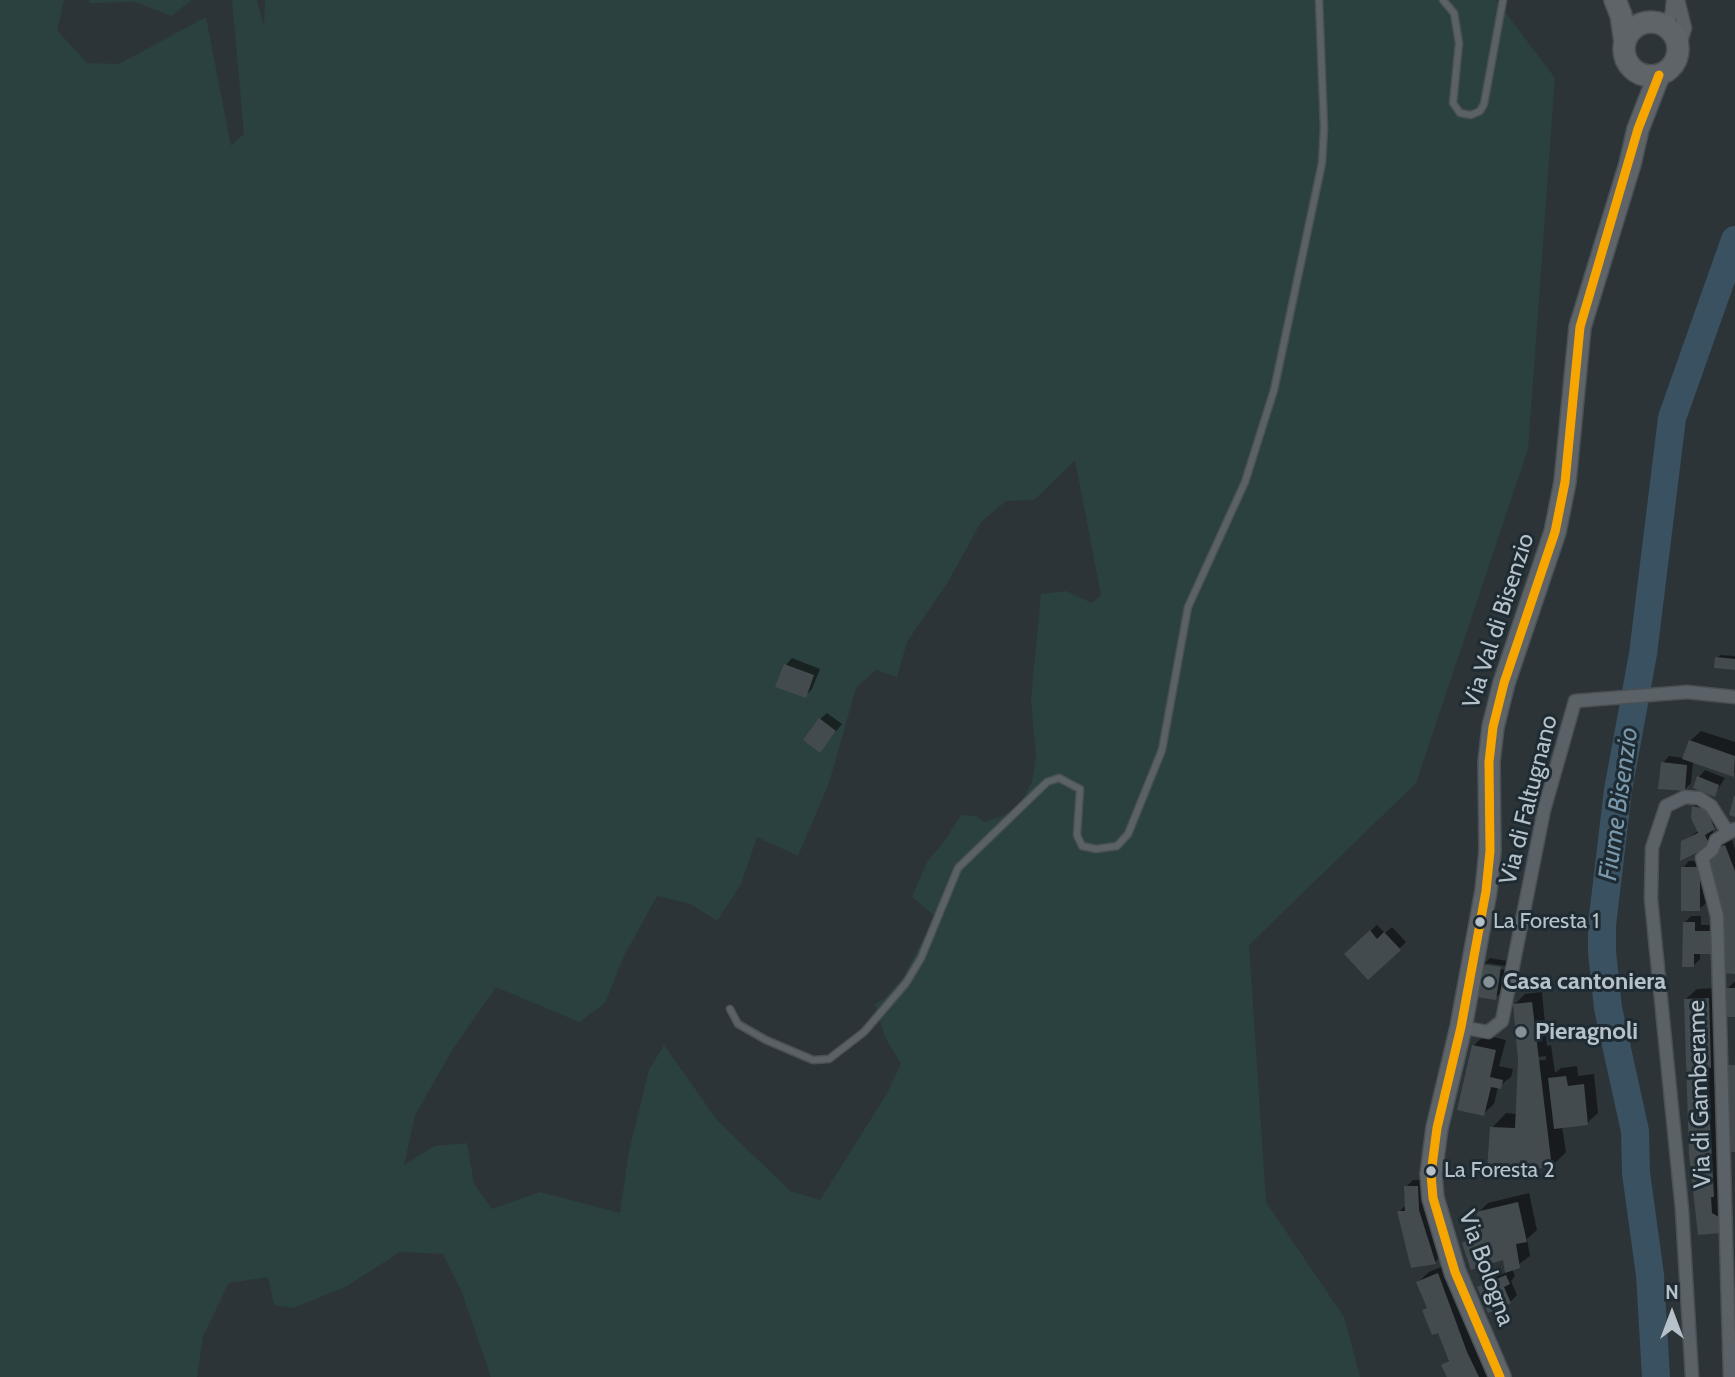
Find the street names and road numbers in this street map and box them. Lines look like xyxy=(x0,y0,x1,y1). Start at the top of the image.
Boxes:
street label: Via Val di Bisenzio xyxy=(1457,530,1541,712)
street label: Via di Faltugnano xyxy=(1494,712,1564,888)
street label: Via di Gamberame xyxy=(1682,1000,1718,1188)
street label: Via Bologna xyxy=(1452,1206,1520,1330)

